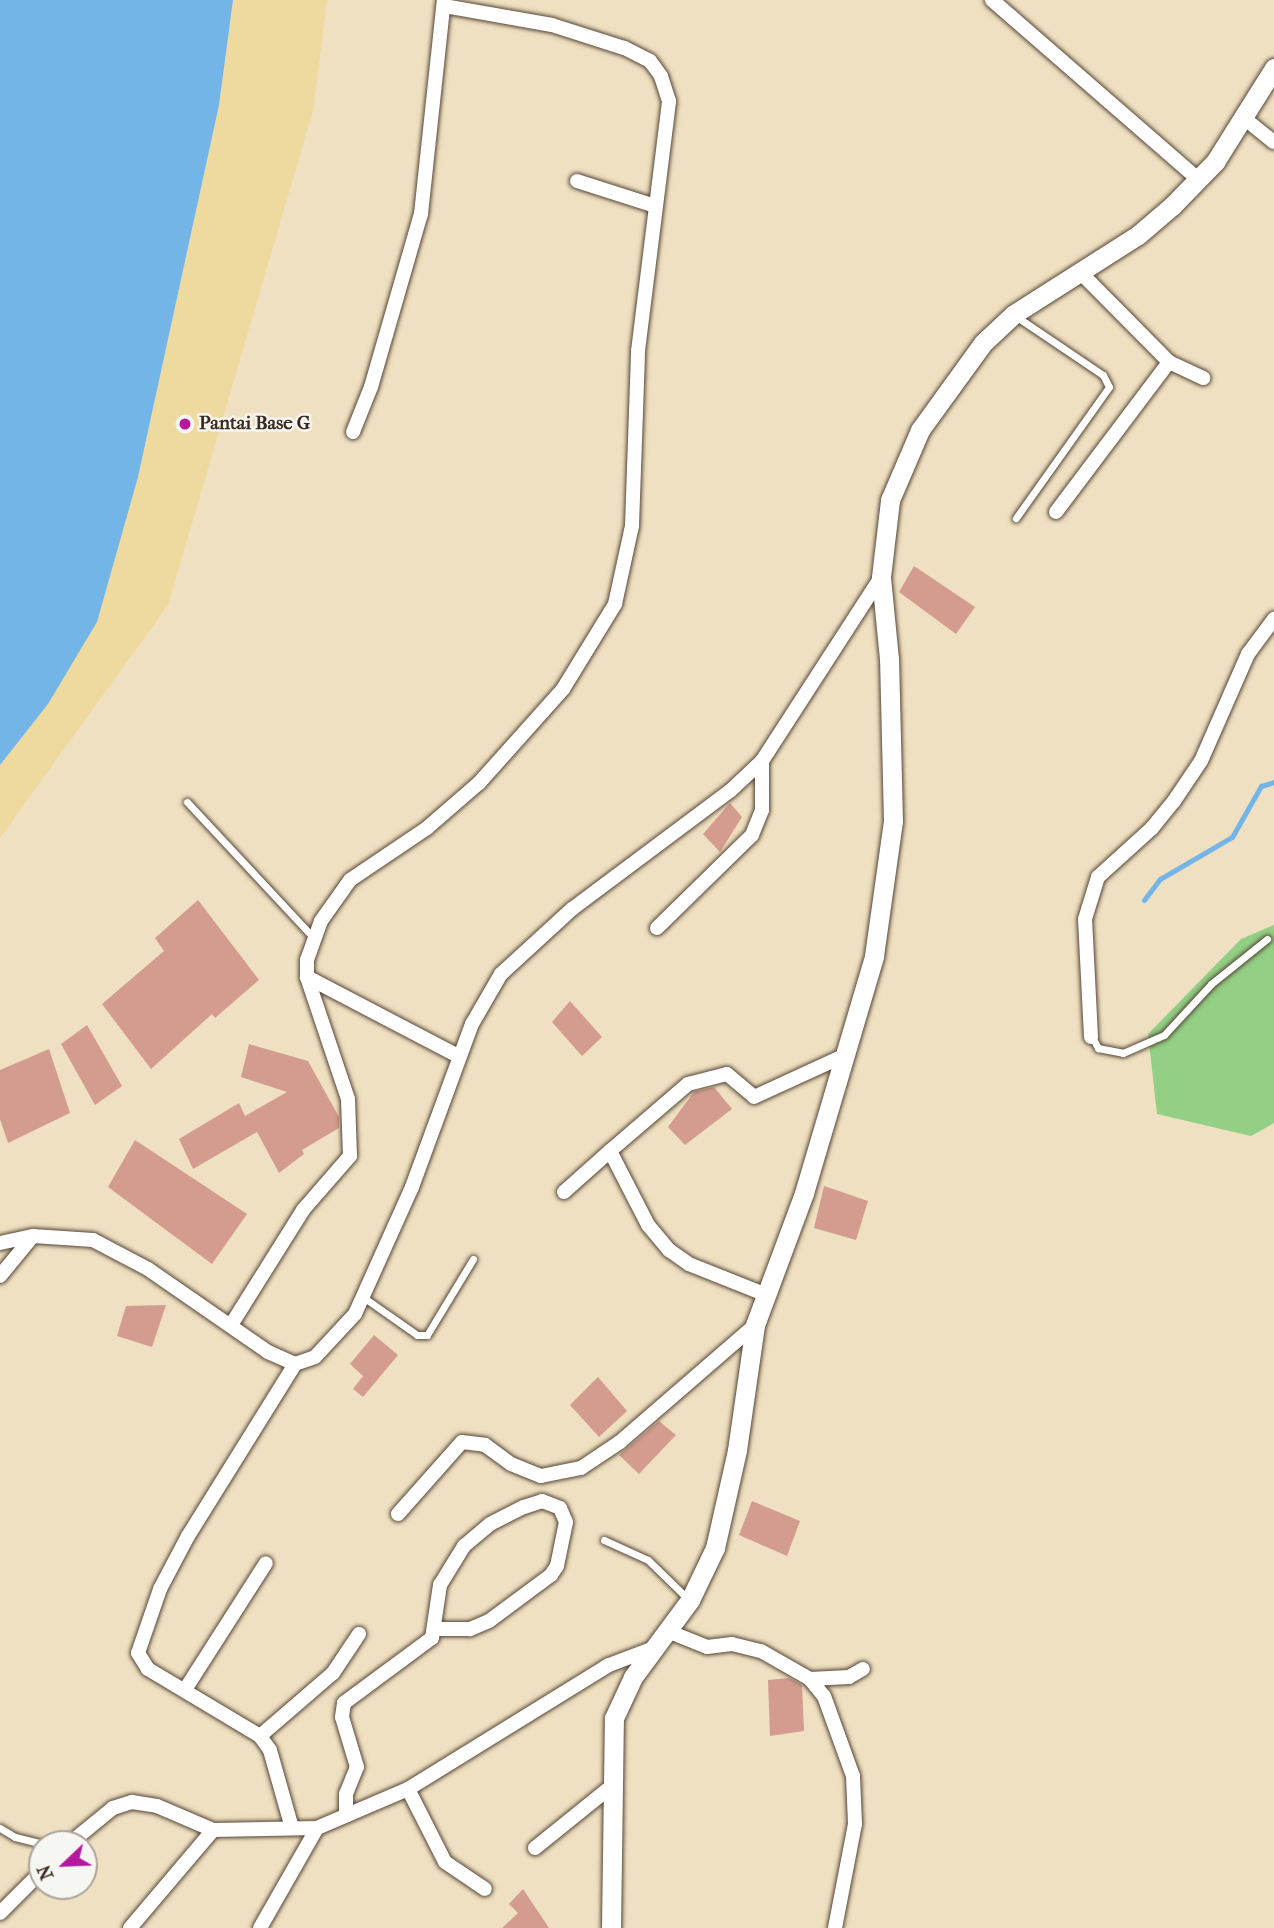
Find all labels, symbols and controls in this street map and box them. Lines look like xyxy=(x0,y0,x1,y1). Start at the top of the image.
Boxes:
place label: Pantai Base G xyxy=(199,413,310,435)
marker: Pantai Base G xyxy=(177,416,193,432)
north arrow xyxy=(28,1830,98,1900)
text: N xyxy=(33,1861,58,1883)

